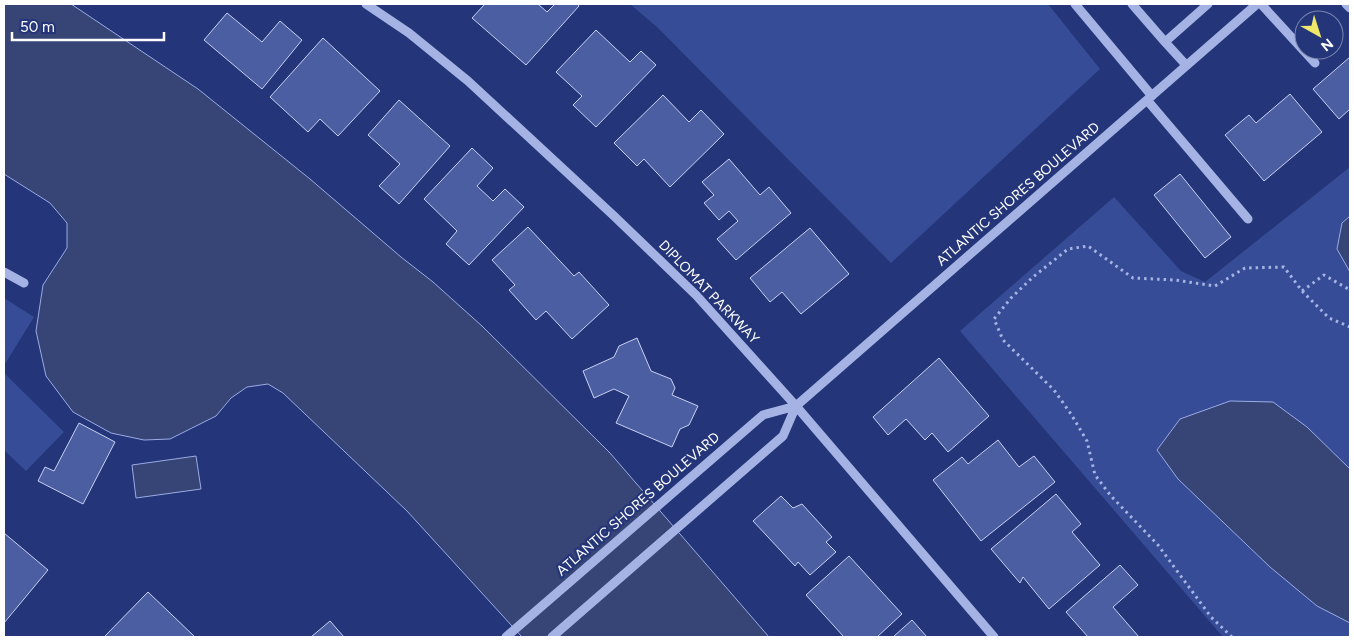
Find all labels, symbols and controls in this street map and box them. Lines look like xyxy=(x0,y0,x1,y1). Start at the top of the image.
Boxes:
scale bar xyxy=(12,10,165,42)
north arrow xyxy=(1294,10,1344,60)
text: 50 m xyxy=(20,18,55,36)
text: N xyxy=(1317,35,1336,55)
street label: ATLANTIC SHORES BOULEVARD xyxy=(933,118,1103,270)
street label: DIPLOMAT PARKWAY xyxy=(655,237,763,348)
street label: ATLANTIC SHORES BOULEVARD xyxy=(553,428,723,580)

